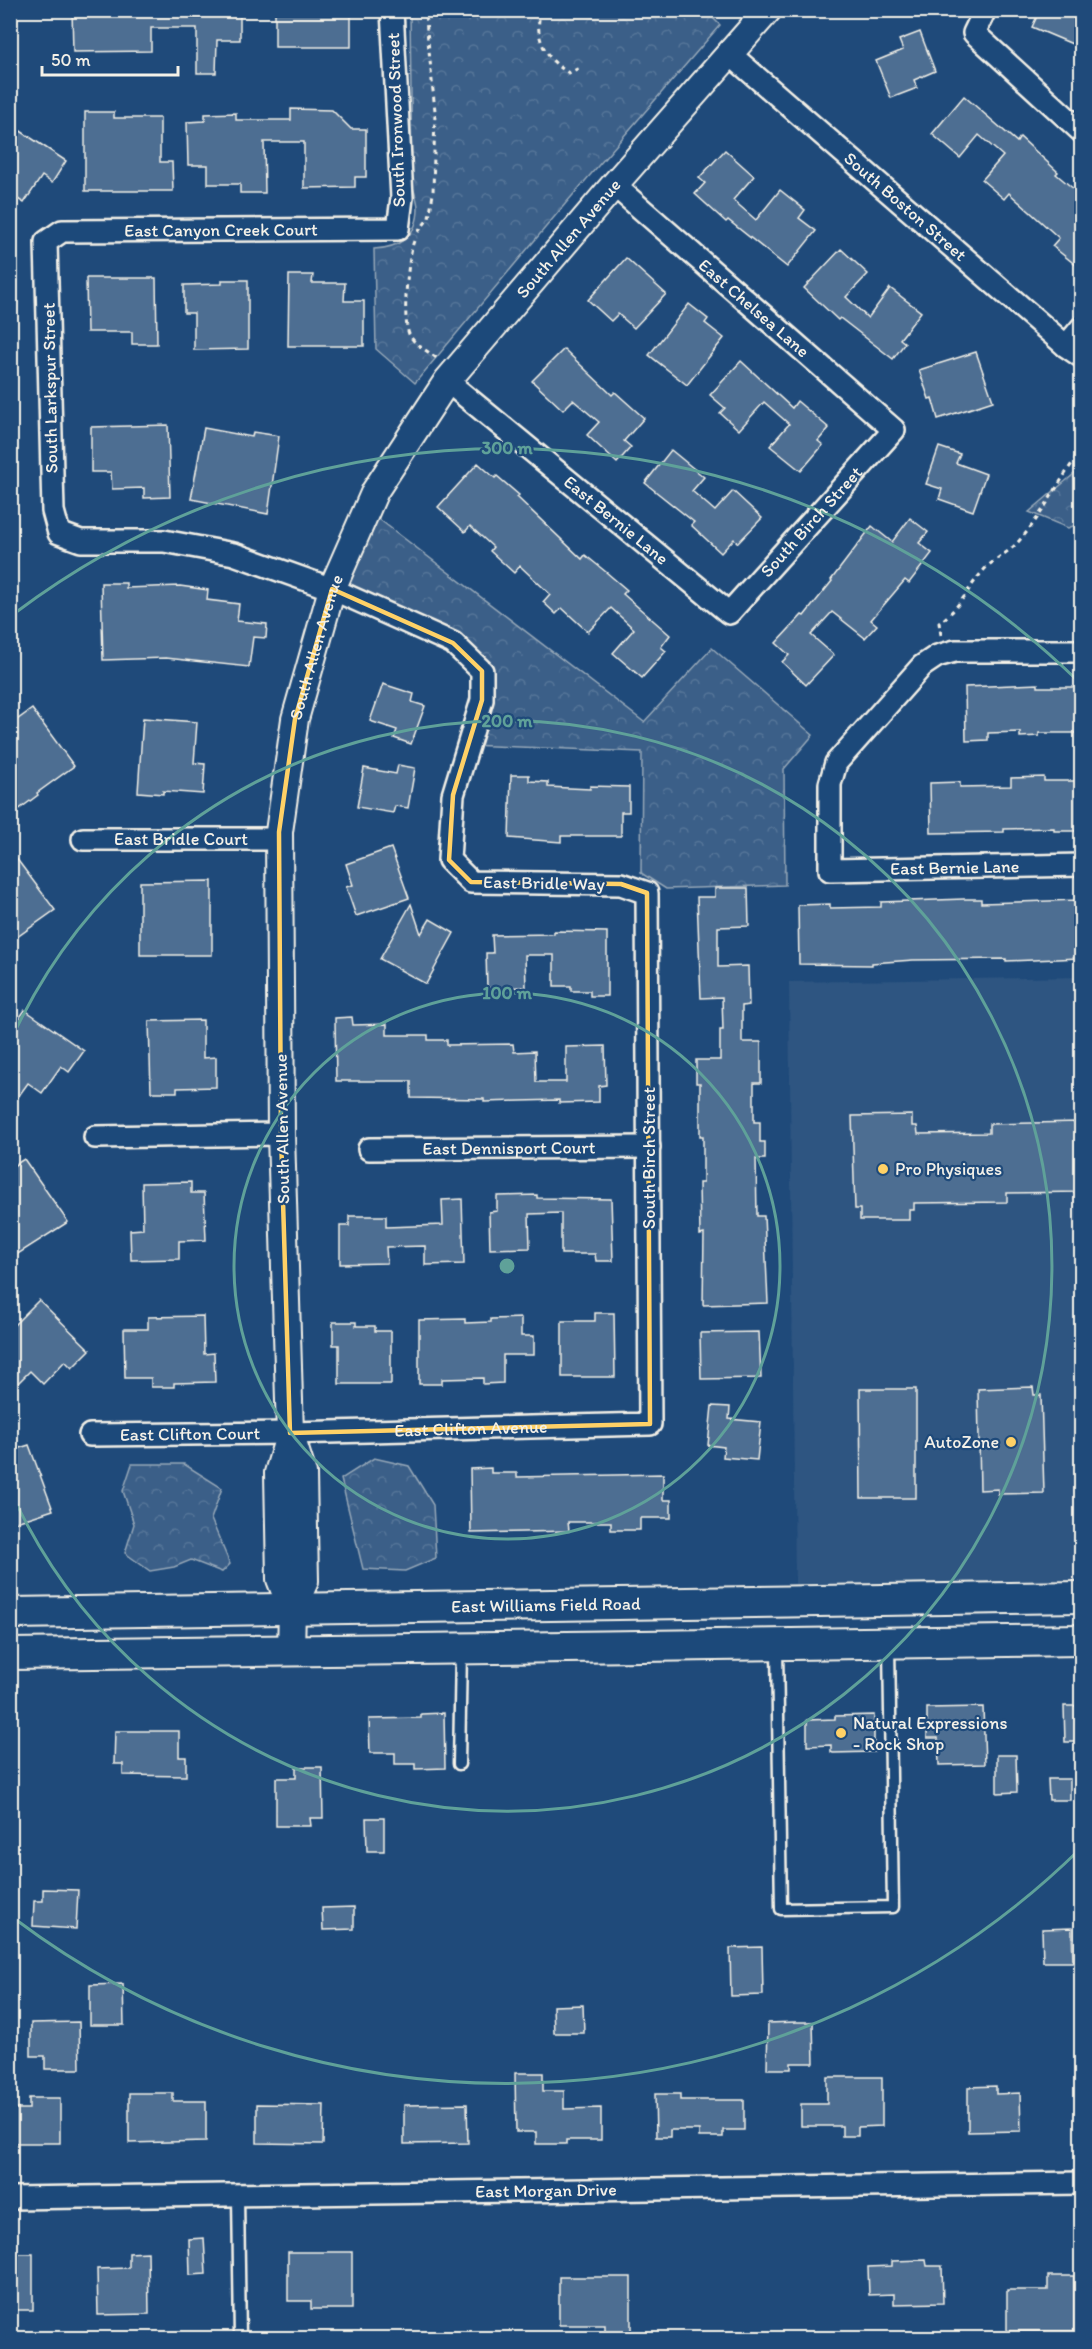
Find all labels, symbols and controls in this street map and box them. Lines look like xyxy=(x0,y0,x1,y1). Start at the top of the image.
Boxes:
street label: South Ironwood Street xyxy=(382,32,410,208)
scale bar xyxy=(42,39,178,77)
text: 50 m xyxy=(51,49,91,71)
street label: South Boston Street xyxy=(839,147,972,266)
street label: South Allen Avenue xyxy=(511,174,626,303)
street label: East Canyon Creek Court xyxy=(124,218,318,242)
street label: East Chelsea Lane xyxy=(694,254,814,362)
street label: South Larkspur Street xyxy=(38,302,62,474)
text: 300 m xyxy=(481,437,533,459)
street label: South Birch Street xyxy=(756,461,867,582)
street label: East Bernie Lane xyxy=(559,471,673,570)
street label: South Allen Avenue xyxy=(284,571,348,722)
text: 200 m xyxy=(482,710,533,732)
street label: East Bridle Court xyxy=(114,828,248,850)
street label: East Bernie Lane xyxy=(890,855,1020,880)
street label: East Bridle Way xyxy=(483,871,606,895)
text: 100 m xyxy=(482,982,533,1004)
street label: South Allen Avenue xyxy=(270,1054,294,1204)
street label: South Birch Street xyxy=(638,1087,660,1229)
street label: East Dennisport Court xyxy=(422,1136,596,1160)
place label: Pro Physiques xyxy=(895,1158,1002,1180)
marker: Pro Physiques xyxy=(876,1162,890,1176)
centre of rings xyxy=(497,1256,517,1276)
street label: East Clifton Avenue xyxy=(394,1416,548,1441)
street label: East Clifton Court xyxy=(120,1422,260,1446)
place label: AutoZone xyxy=(924,1431,999,1453)
marker: AutoZone xyxy=(1004,1435,1018,1449)
street label: East Williams Field Road xyxy=(451,1593,641,1617)
place label: Natural Expressions - Rock Shop xyxy=(853,1712,1008,1755)
marker: Natural Expressions - Rock Shop xyxy=(834,1726,848,1740)
street label: East Morgan Drive xyxy=(475,2179,617,2202)

